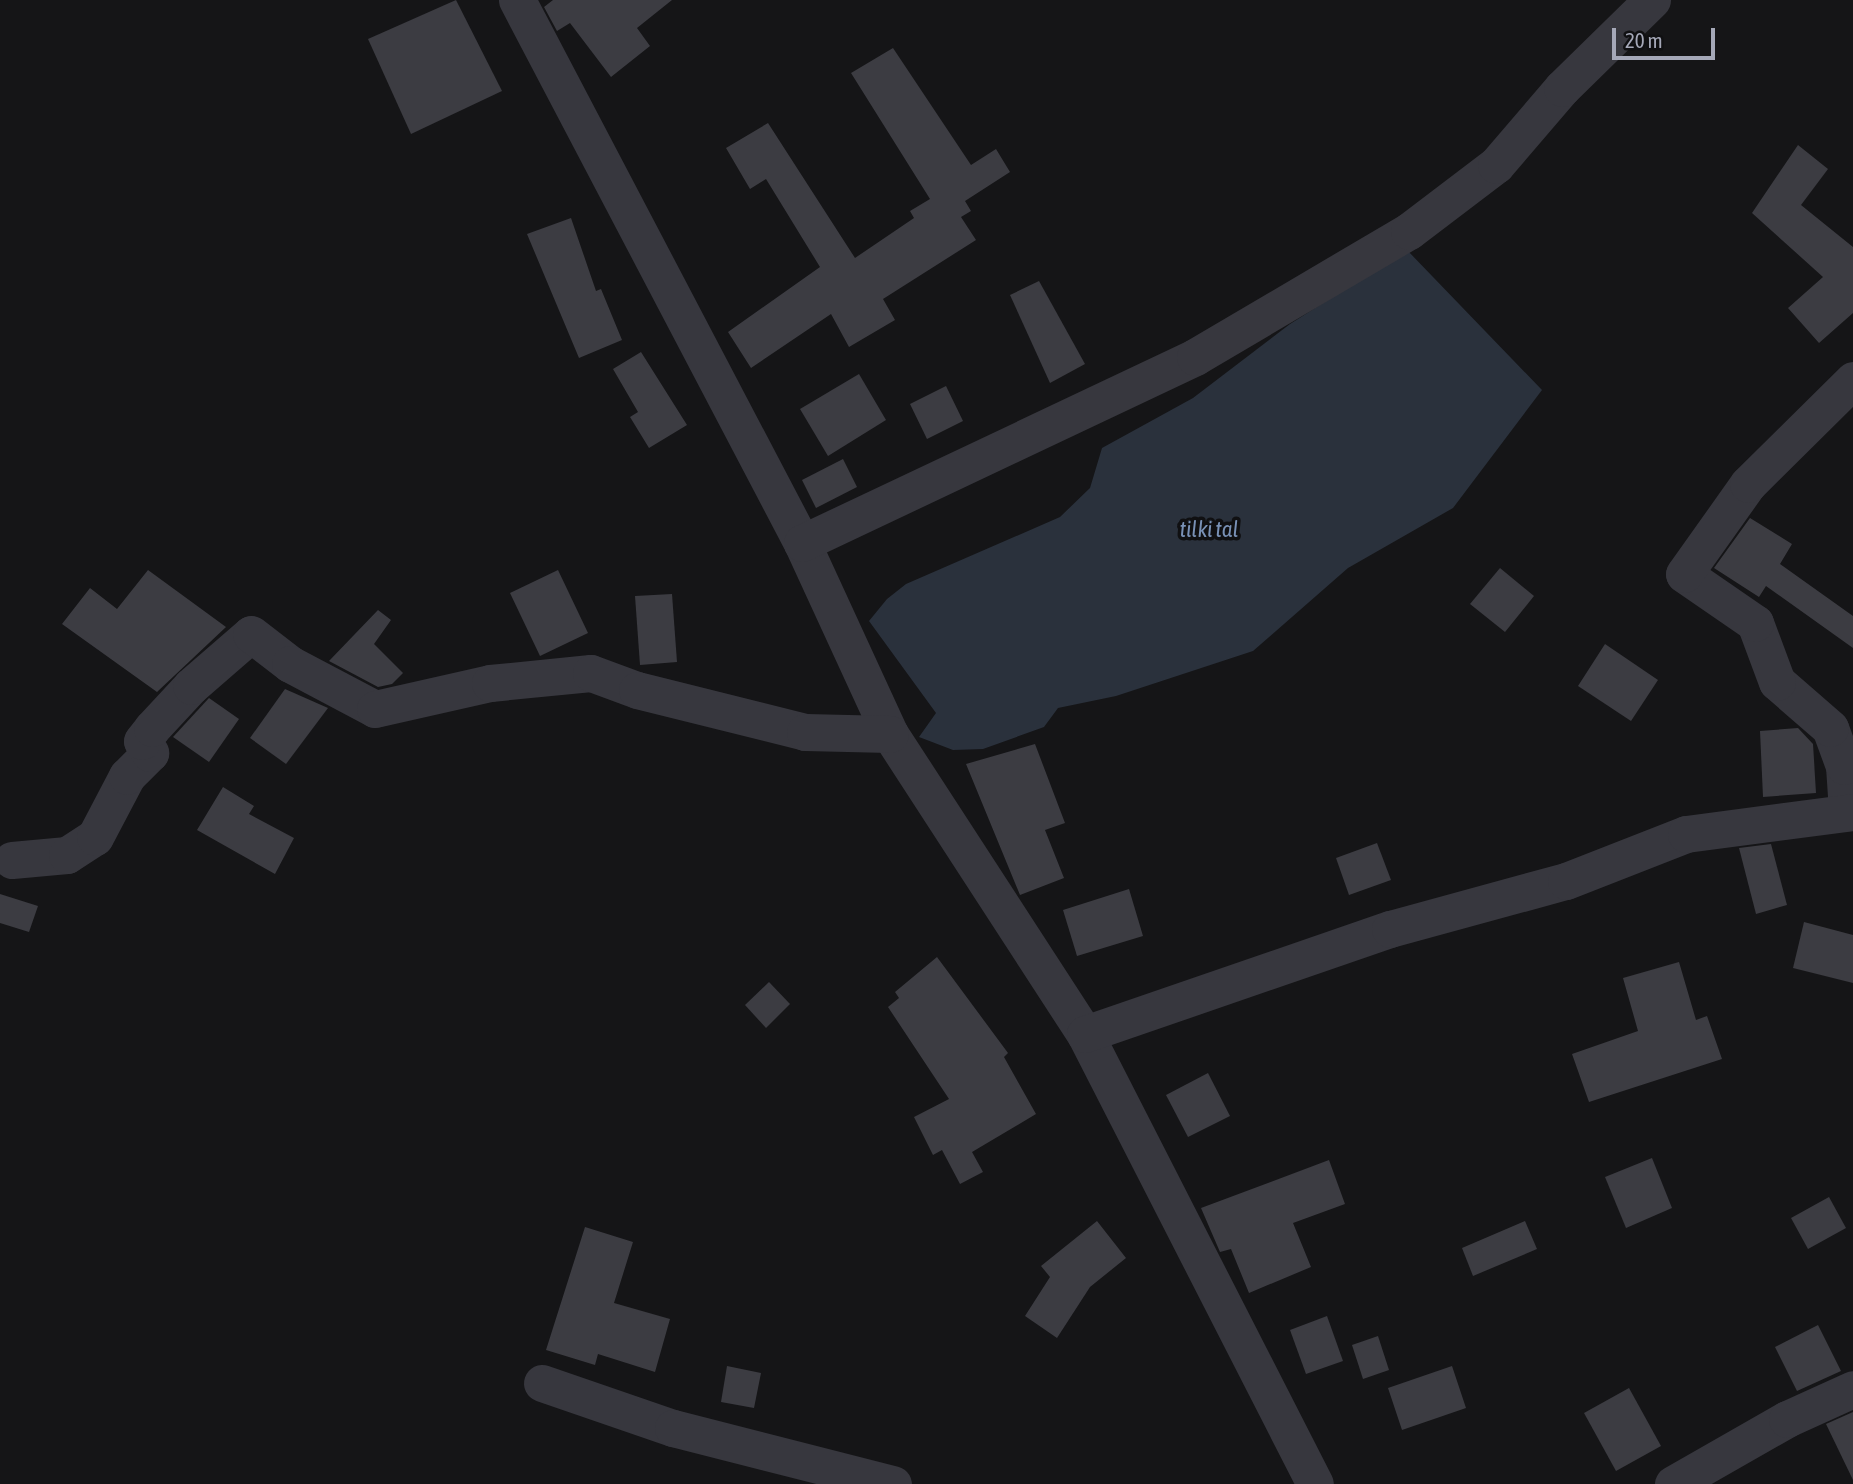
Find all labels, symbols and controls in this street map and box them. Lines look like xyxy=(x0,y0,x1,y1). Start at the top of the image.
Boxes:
scale bar xyxy=(1615,14,1718,58)
text: 20 m xyxy=(1625,28,1663,52)
water label: tilki tal xyxy=(1179,515,1239,543)

